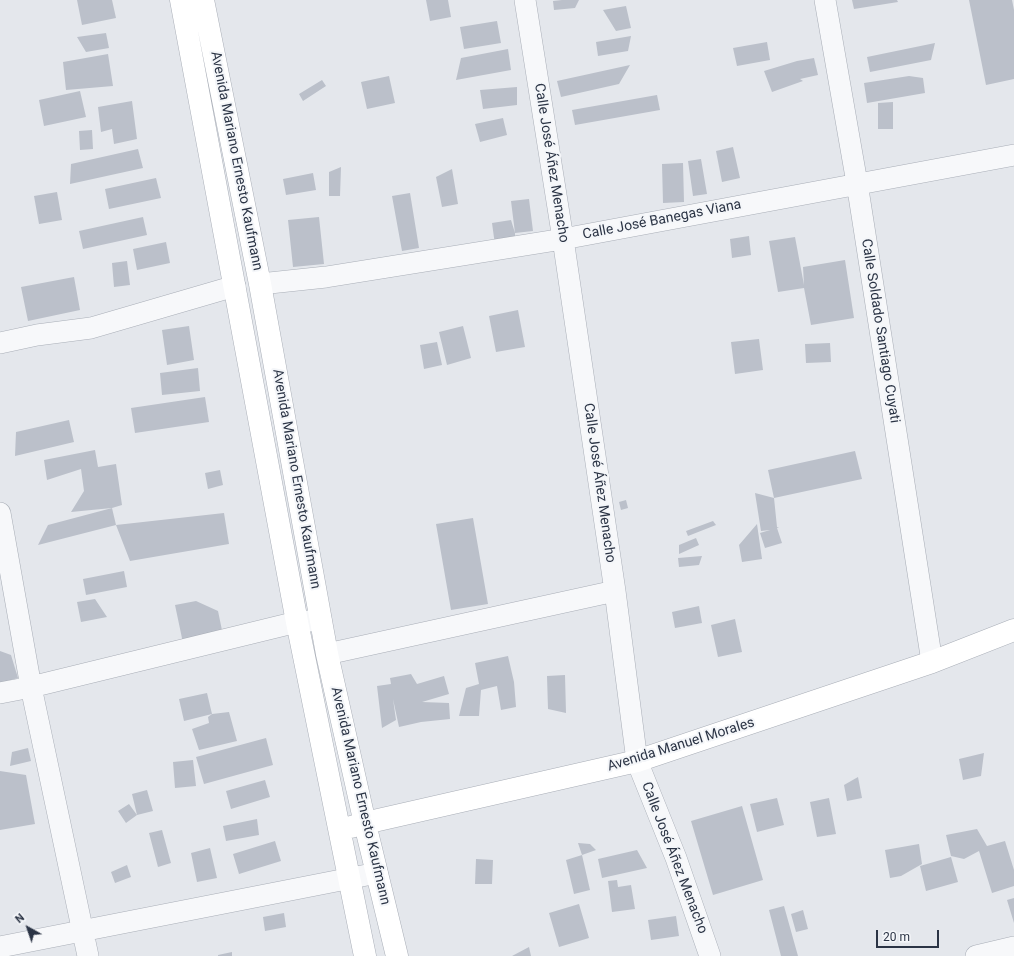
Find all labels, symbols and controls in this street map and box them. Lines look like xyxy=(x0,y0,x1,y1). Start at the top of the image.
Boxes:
street label: Avenida Mariano Ernesto Kaufmann xyxy=(206,50,266,272)
street label: Calle José Áñez Menacho xyxy=(530,82,572,244)
street label: Calle José Banegas Viana xyxy=(581,196,743,244)
street label: Calle Soldado Santiago Cuyati xyxy=(857,238,903,424)
street label: Avenida Mariano Ernesto Kaufmann xyxy=(268,368,324,590)
street label: Calle José Áñez Menacho xyxy=(579,402,619,564)
street label: Avenida Mariano Ernesto Kaufmann xyxy=(327,685,393,907)
street label: Avenida Manuel Morales xyxy=(605,715,757,775)
street label: Calle José Áñez Menacho xyxy=(637,780,711,936)
north arrow xyxy=(8,908,48,948)
text: N xyxy=(13,911,27,926)
scale bar xyxy=(878,922,941,948)
text: 20 m xyxy=(883,930,910,944)

